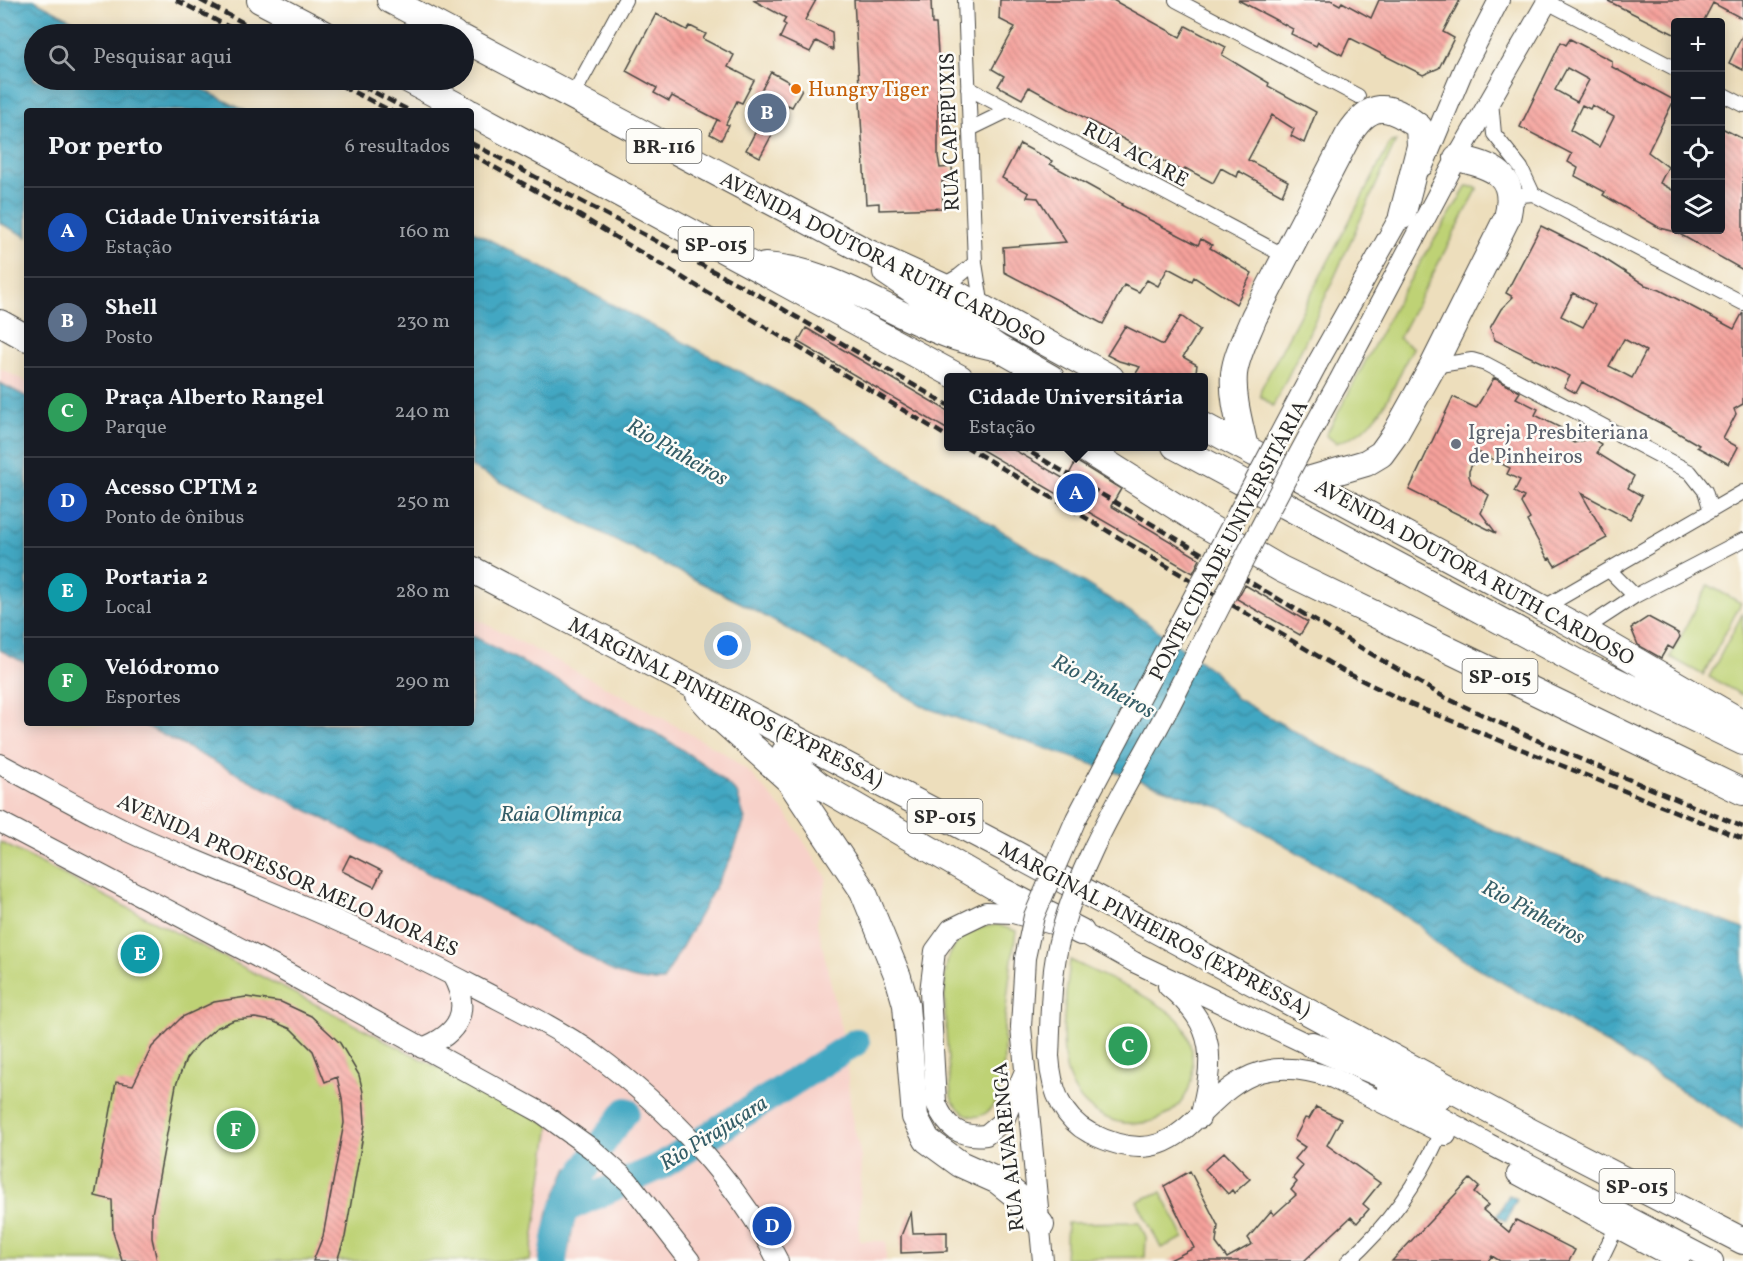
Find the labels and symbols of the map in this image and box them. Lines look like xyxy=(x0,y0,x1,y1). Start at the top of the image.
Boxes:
street label: RUA CAPEPUXIS xyxy=(933,52,968,212)
place label: Hungry Tiger xyxy=(808,76,929,105)
marker: Hungry Tiger xyxy=(789,82,803,96)
pin: B xyxy=(748,90,786,136)
street label: RUA ACARE xyxy=(1077,115,1193,195)
road number: BR-116 xyxy=(626,129,702,163)
street label: AVENIDA DOUTORA RUTH CARDOSO xyxy=(715,165,1050,355)
road number: SP-015 xyxy=(678,227,754,261)
street label: PONTE CIDADE UNIVERSITÁRIA xyxy=(1143,395,1316,686)
water label: Rio Pinheiros xyxy=(620,412,733,495)
place label: Igreja Presbiteriana de Pinheiros xyxy=(1468,419,1649,472)
marker: Igreja Presbiteriana de Pinheiros xyxy=(1449,437,1463,451)
pin: A xyxy=(1056,470,1096,516)
street label: AVENIDA DOUTORA RUTH CARDOSO xyxy=(1309,473,1639,674)
street label: MARGINAL PINHEIROS (EXPRESSA) xyxy=(563,611,888,796)
your location xyxy=(713,631,742,660)
water label: Rio Pinheiros xyxy=(1046,647,1160,727)
road number: SP-015 xyxy=(1462,659,1538,693)
street label: AVENIDA PROFESSOR MELO MORAES xyxy=(114,788,462,962)
road number: SP-015 xyxy=(908,799,982,833)
water label: Raia Olímpica xyxy=(500,800,622,831)
street label: MARGINAL PINHEIROS (EXPRESSA) xyxy=(993,835,1316,1025)
water label: Rio Pinheiros xyxy=(1476,873,1590,953)
pin: E xyxy=(120,932,160,976)
pin: C xyxy=(1108,1024,1148,1068)
street label: RUA ALVARENGA xyxy=(986,1061,1033,1233)
water label: Rio Pirajuçara xyxy=(654,1089,774,1180)
pin: F xyxy=(216,1108,256,1152)
road number: SP-015 xyxy=(1600,1169,1674,1203)
pin: D xyxy=(752,1204,792,1248)

